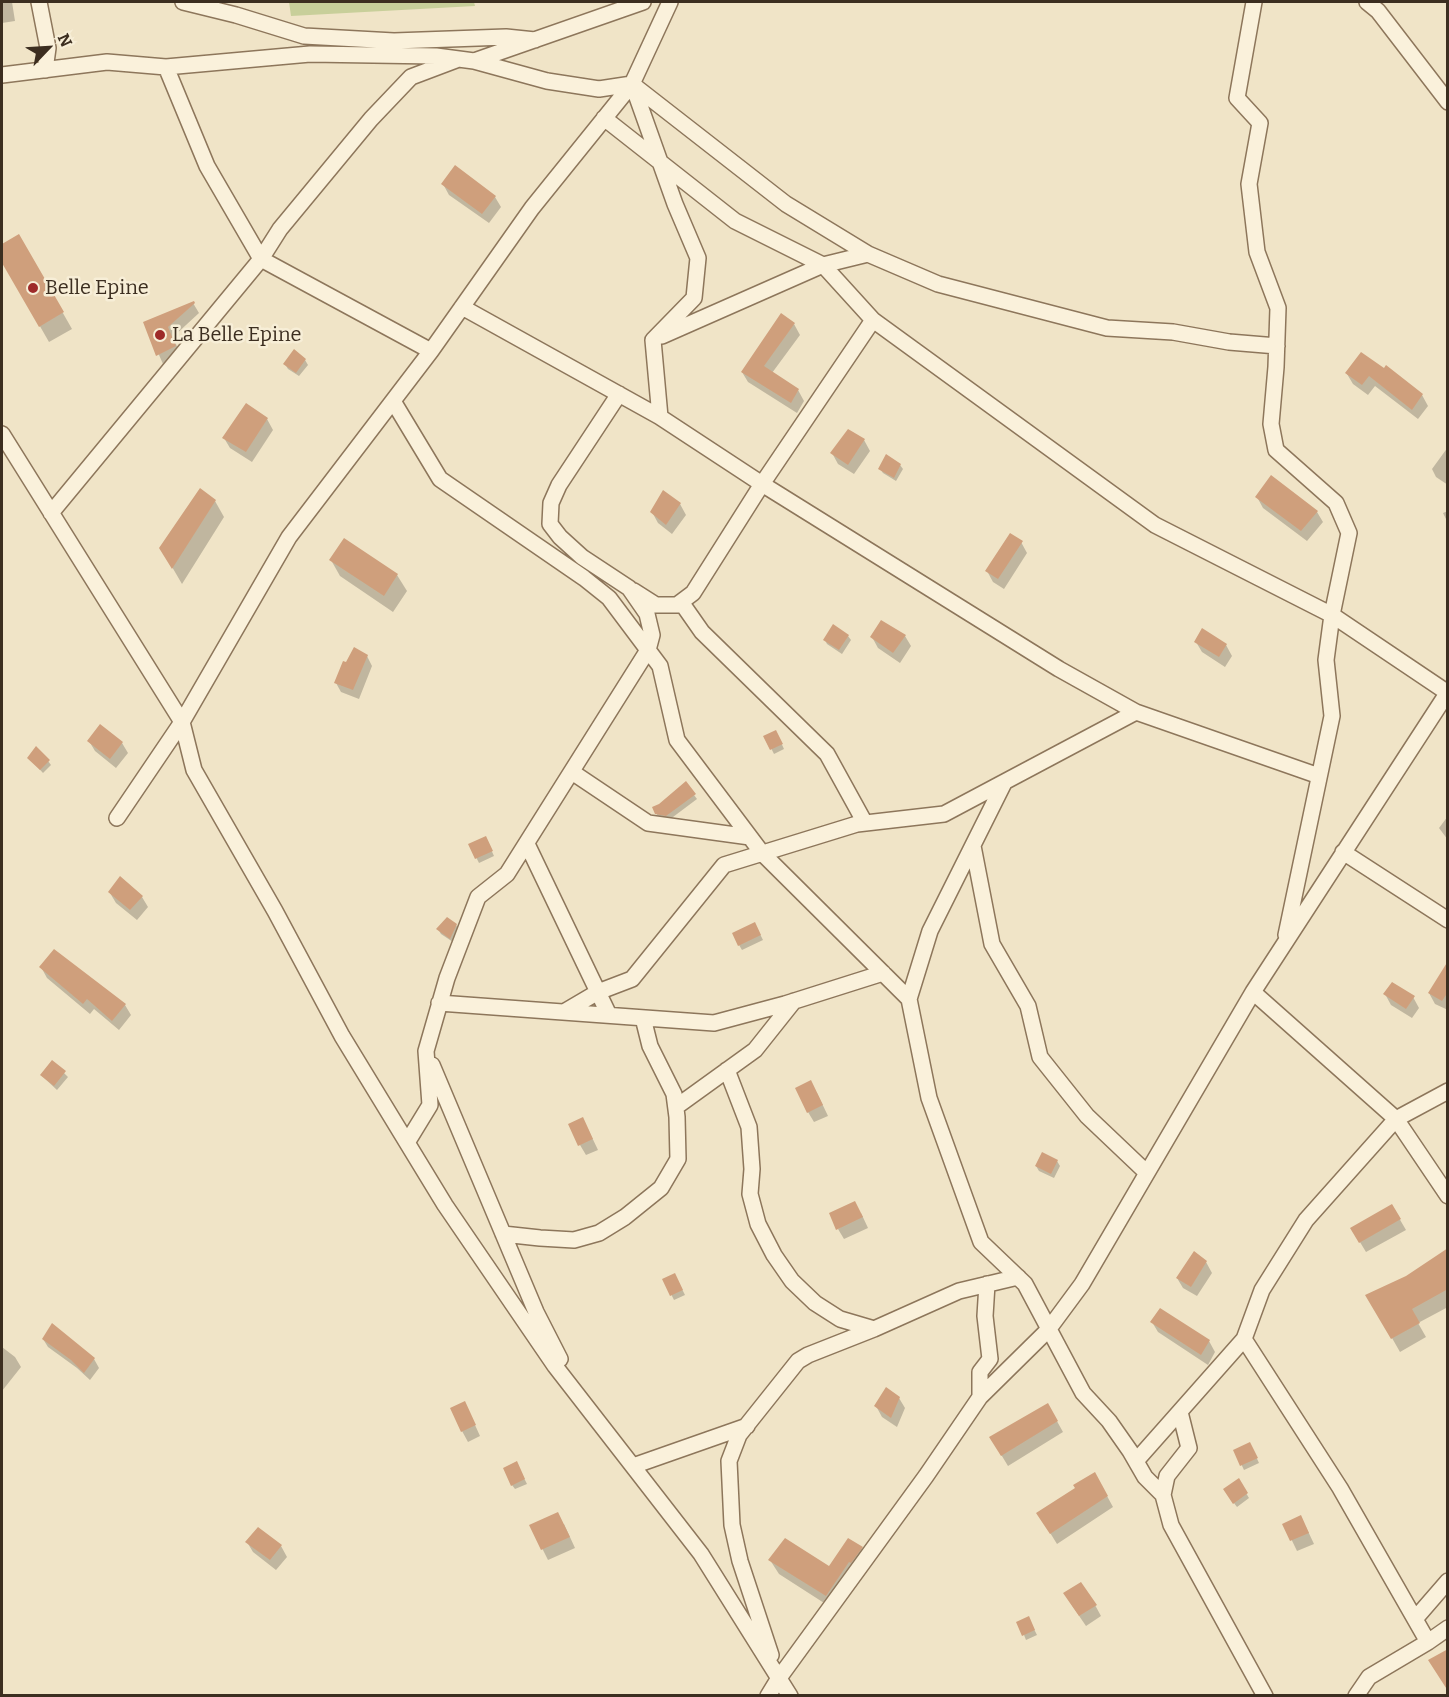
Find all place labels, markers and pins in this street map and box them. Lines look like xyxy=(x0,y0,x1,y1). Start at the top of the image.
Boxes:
place label: Belle Epine xyxy=(45,276,149,300)
marker: Belle Epine xyxy=(26,281,40,295)
place label: La Belle Epine xyxy=(172,323,301,347)
marker: La Belle Epine xyxy=(153,328,167,342)

